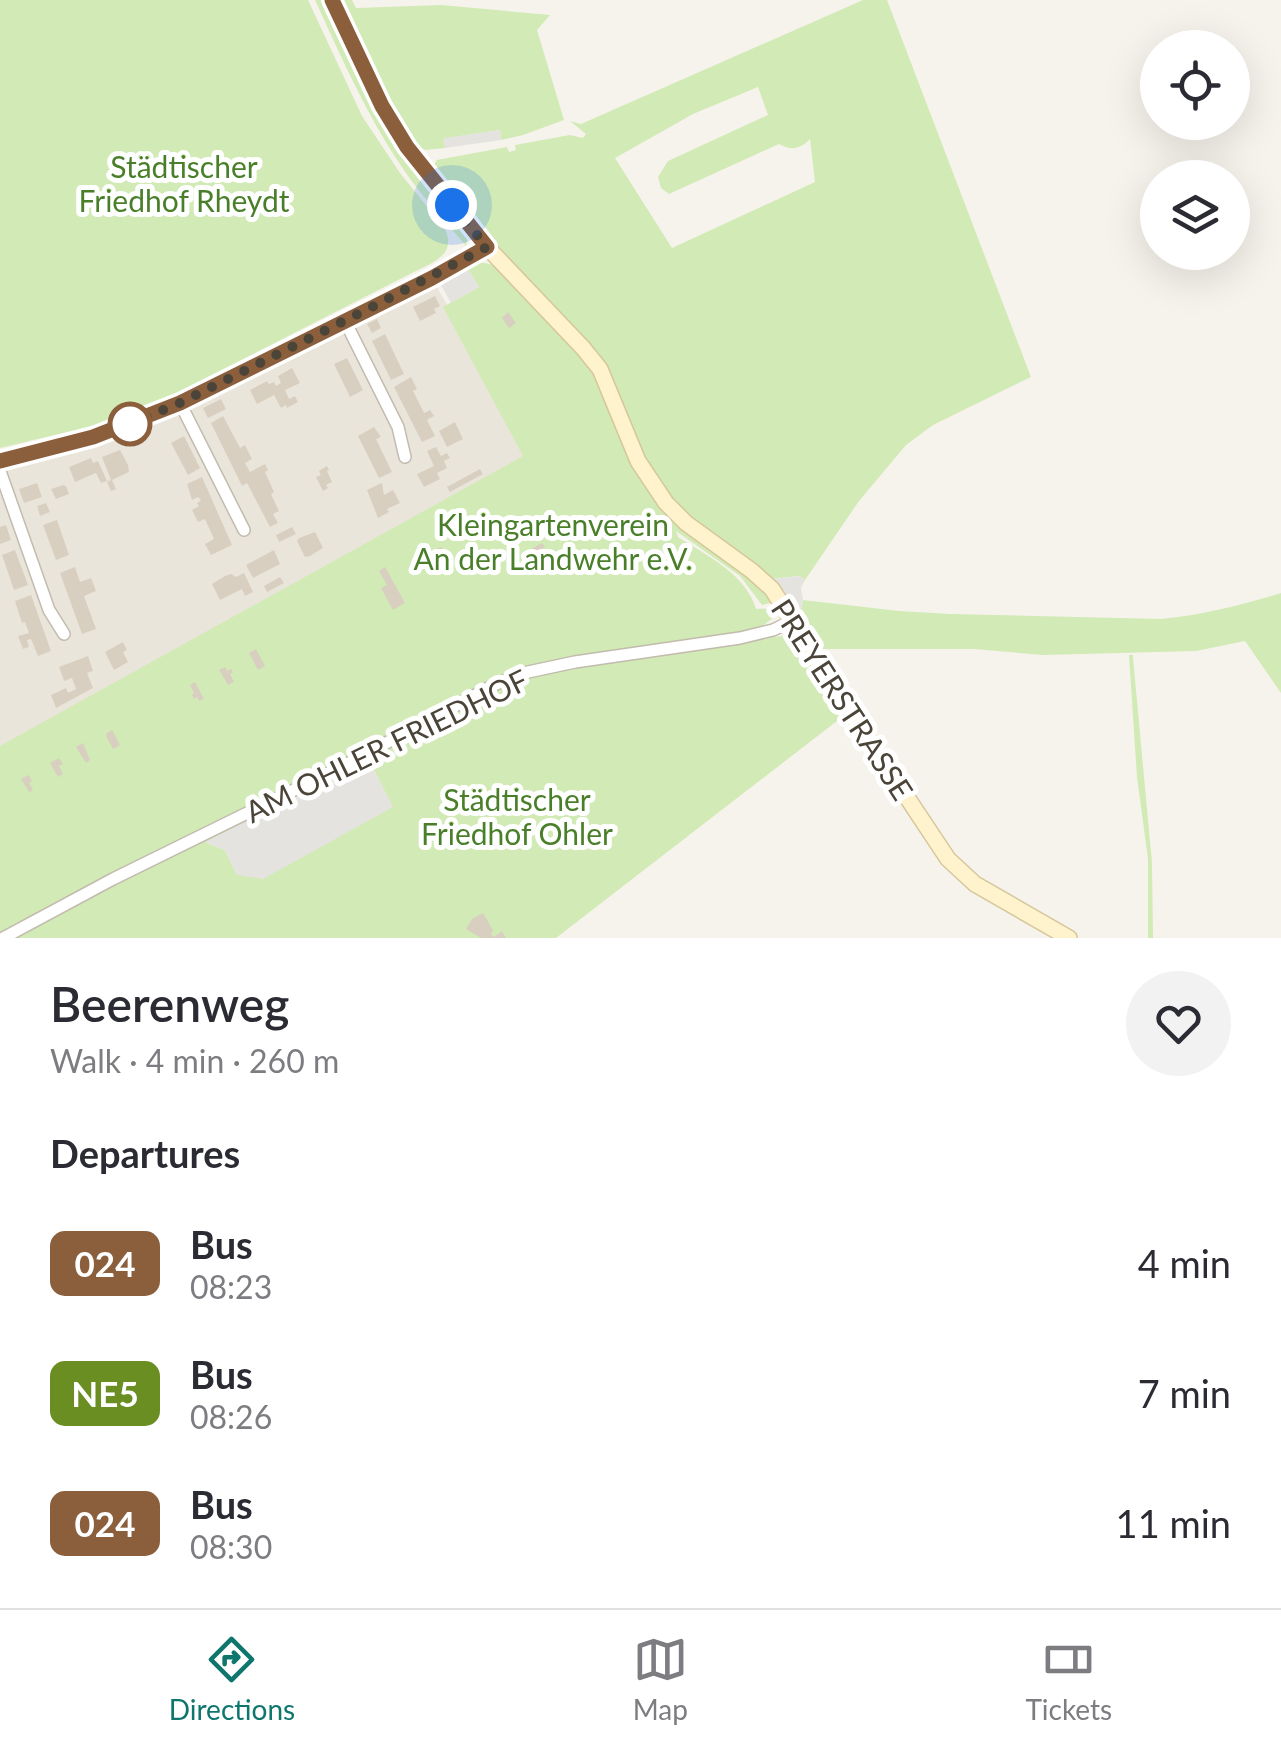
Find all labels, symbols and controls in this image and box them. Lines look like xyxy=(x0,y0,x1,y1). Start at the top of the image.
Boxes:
map controls xyxy=(1140,30,1250,270)
button: locate xyxy=(1140,30,1250,140)
park label: Städtischer Friedhof Rheydt xyxy=(79,148,290,218)
button: layers xyxy=(1140,160,1250,270)
your location xyxy=(427,180,477,230)
unlabelled marker xyxy=(109,403,151,445)
park label: Kleingartenverein An der Landwehr e.V. xyxy=(414,506,692,576)
street label: PREYERSTRASSE xyxy=(765,592,921,806)
street label: AM OHLER FRIEDHOF xyxy=(239,661,533,829)
park label: Städtischer Friedhof Ohler xyxy=(421,781,613,851)
button: heart xyxy=(1126,971,1231,1076)
text: Beerenweg xyxy=(50,975,290,1032)
text: Walk · 4 min · 260 m xyxy=(50,1041,339,1080)
text: Departures xyxy=(50,1130,240,1176)
text: Bus xyxy=(190,1221,253,1267)
text: 4 min xyxy=(1138,1240,1231,1286)
text: 024 xyxy=(75,1242,135,1284)
text: 08:23 xyxy=(190,1267,272,1306)
text: Bus xyxy=(190,1351,253,1397)
text: 7 min xyxy=(1138,1370,1231,1416)
text: NE5 xyxy=(71,1372,139,1414)
text: 08:26 xyxy=(190,1397,272,1436)
text: Bus xyxy=(190,1481,253,1527)
text: 11 min xyxy=(1116,1500,1231,1546)
text: 024 xyxy=(75,1502,135,1544)
text: 08:30 xyxy=(190,1527,272,1566)
tab: Directions xyxy=(169,1632,295,1726)
tab: Map xyxy=(633,1632,688,1726)
tab: Tickets xyxy=(1025,1632,1112,1726)

